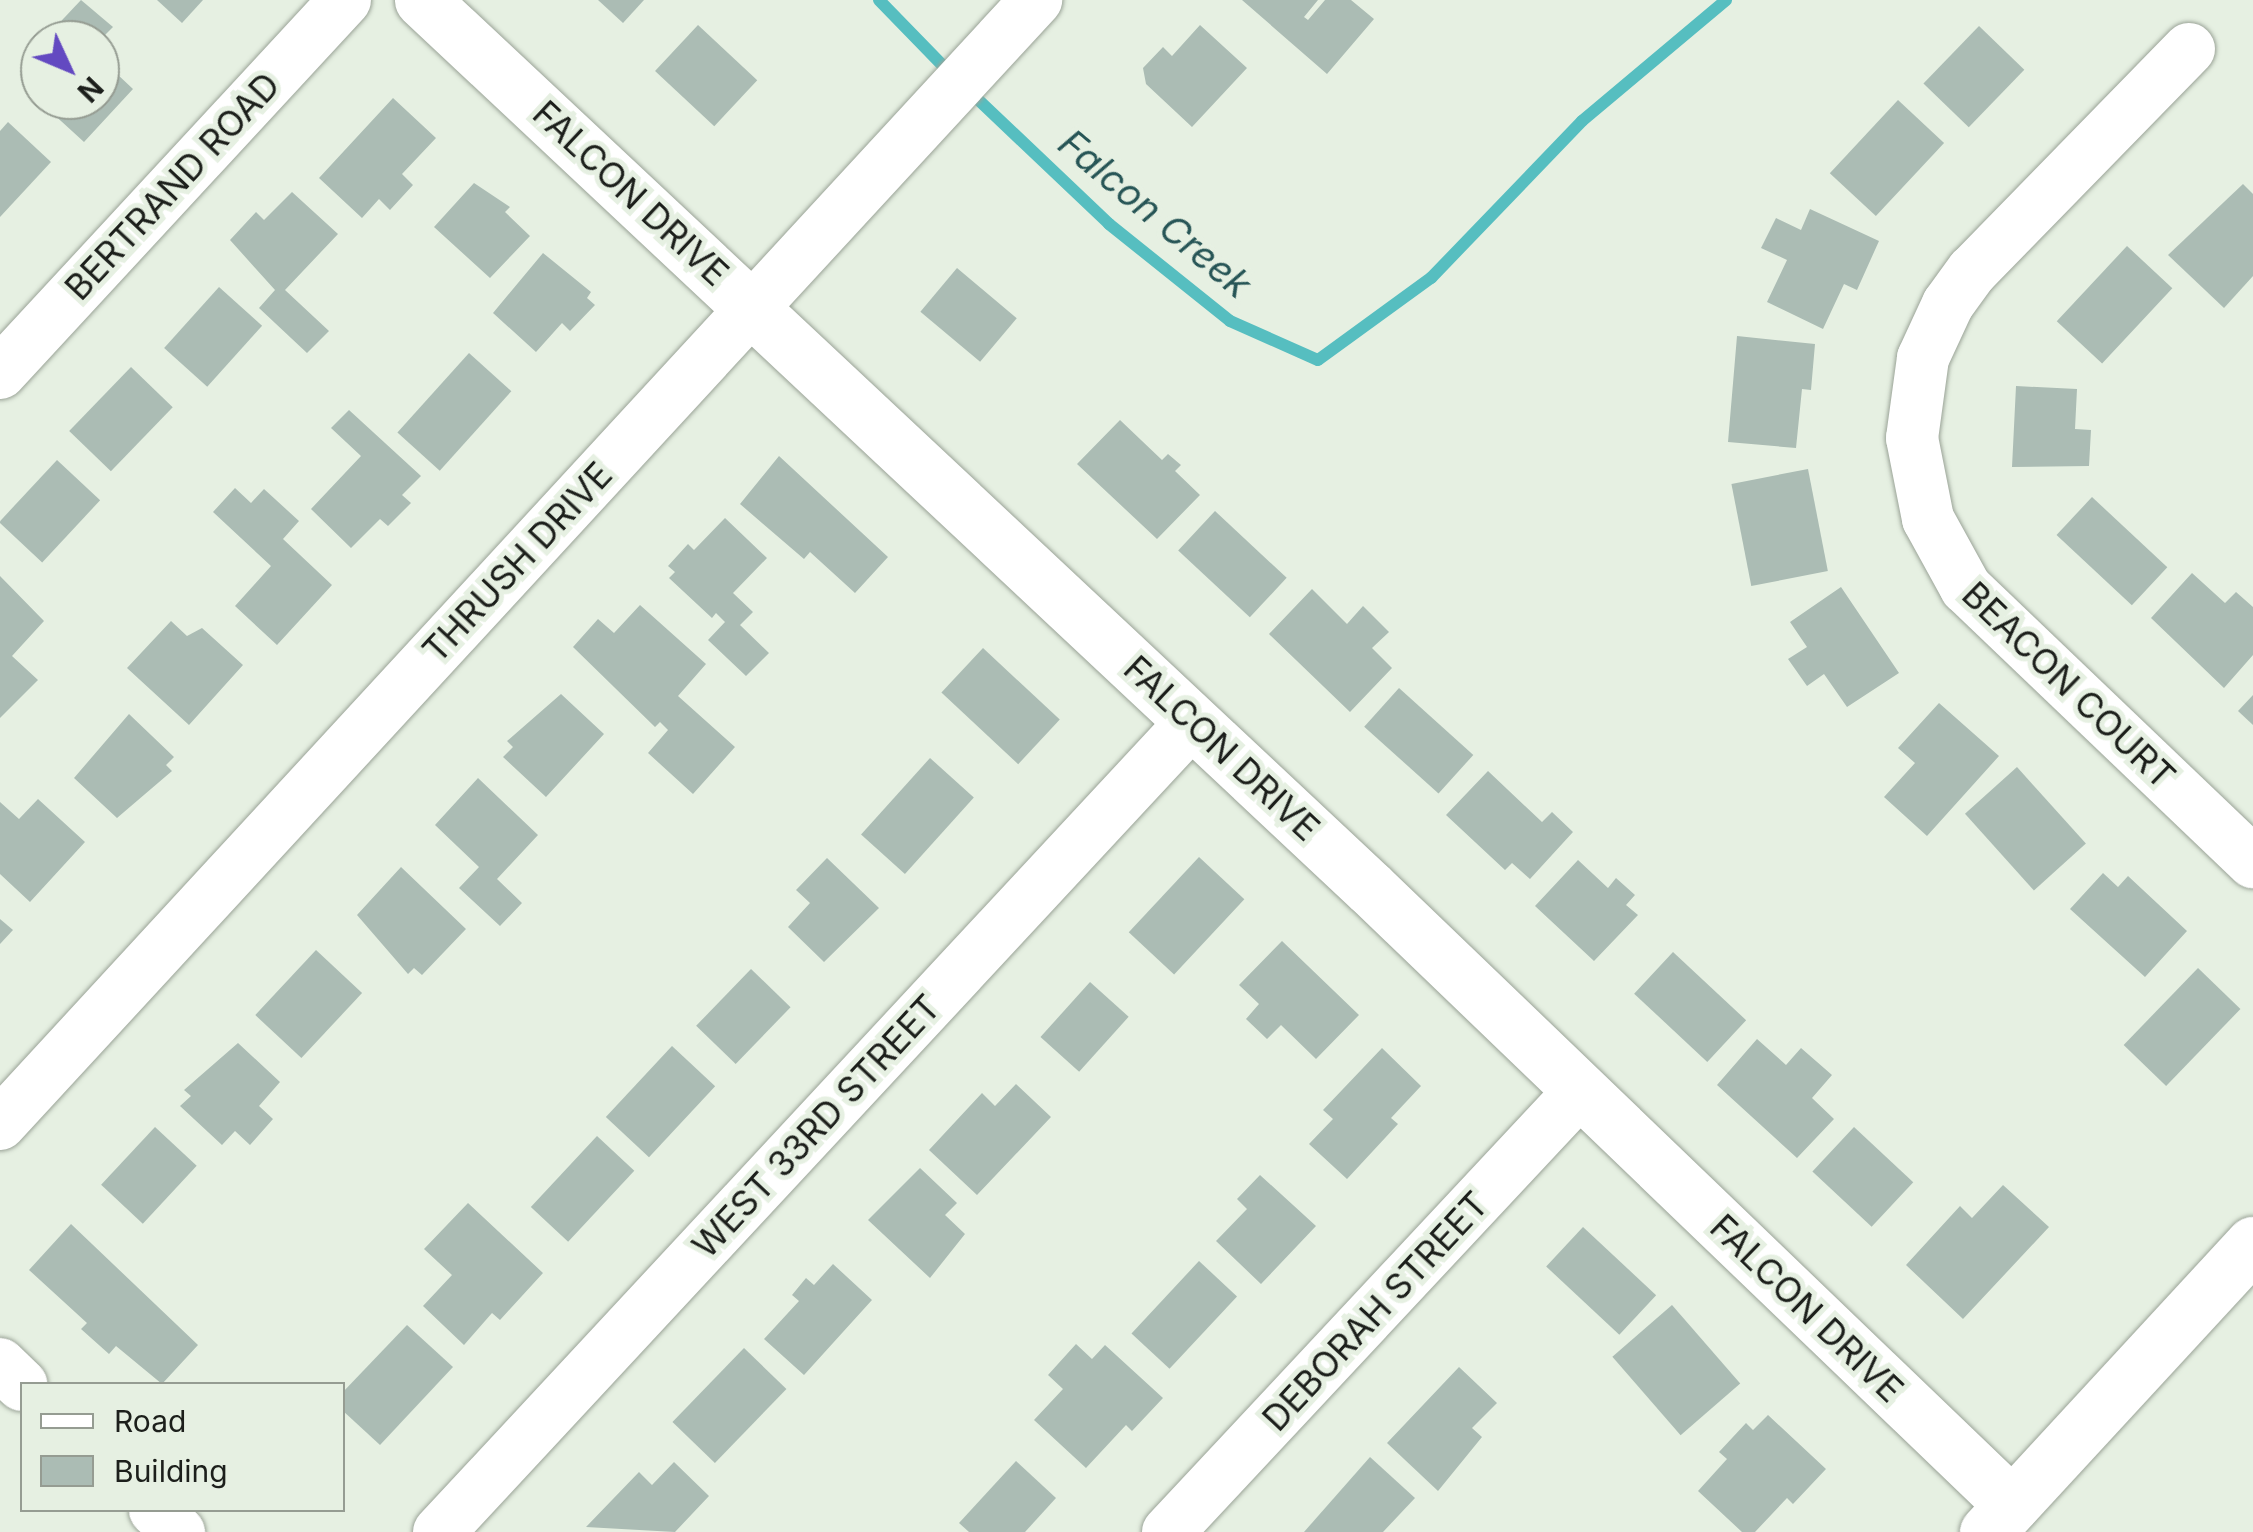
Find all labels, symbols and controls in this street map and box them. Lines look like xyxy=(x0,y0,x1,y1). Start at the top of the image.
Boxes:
north arrow xyxy=(20,20,120,120)
street label: BERTRAND ROAD xyxy=(56,64,288,308)
street label: FALCON DRIVE xyxy=(525,92,737,294)
water label: Falcon Creek xyxy=(1049,120,1261,308)
street label: THRUSH DRIVE xyxy=(414,453,620,671)
street label: BEACON COURT xyxy=(1954,573,2184,797)
street label: FALCON DRIVE xyxy=(1116,647,1328,849)
street label: WEST 33RD STREET xyxy=(684,986,948,1266)
street label: DEBORAH STREET xyxy=(1254,1183,1496,1439)
street label: FALCON DRIVE xyxy=(1702,1206,1912,1410)
legend xyxy=(20,1382,345,1512)
text: Road xyxy=(114,1403,186,1439)
text: Building xyxy=(114,1453,228,1489)

